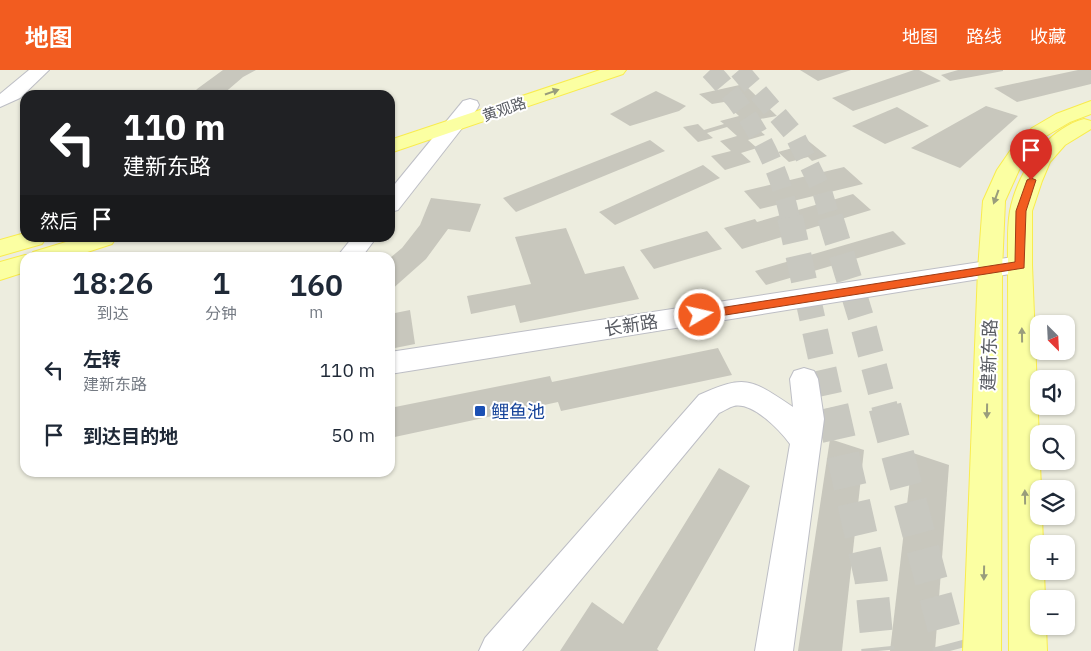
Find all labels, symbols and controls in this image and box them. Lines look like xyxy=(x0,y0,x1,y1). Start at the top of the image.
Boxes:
text: 地图 xyxy=(25,21,73,53)
text: 地图 xyxy=(902,25,938,48)
text: 路线 xyxy=(966,25,1002,48)
text: 收藏 xyxy=(1030,25,1066,48)
one-way arrow xyxy=(545,88,560,96)
street label: 黄观路 xyxy=(480,93,528,125)
text: 110 m xyxy=(123,104,226,150)
icon: left xyxy=(40,110,105,175)
pin xyxy=(1010,129,1052,180)
icon: arrive xyxy=(1017,136,1045,164)
text: 建新东路 xyxy=(123,151,211,180)
one-way arrow xyxy=(992,189,999,204)
icon: arrive xyxy=(88,205,116,233)
text: 然后 xyxy=(40,209,78,233)
text: 18:26 xyxy=(72,263,153,302)
text: 1 xyxy=(212,263,230,302)
text: 160 xyxy=(289,265,343,304)
position arrow xyxy=(673,288,725,340)
text: m xyxy=(309,302,323,322)
text: 到达 xyxy=(97,303,129,323)
text: 分钟 xyxy=(205,303,237,323)
street label: 长新路 xyxy=(603,309,659,341)
north arrow xyxy=(1030,315,1075,360)
map controls xyxy=(1030,315,1075,635)
street label: 建新东路 xyxy=(976,319,1002,391)
one-way arrow xyxy=(1017,327,1025,343)
text: 左转 xyxy=(83,347,121,371)
icon: left xyxy=(40,356,68,384)
text: 110 m xyxy=(320,358,375,382)
button: sound xyxy=(1030,370,1075,415)
text: 建新东路 xyxy=(83,374,147,394)
place label: 鲤鱼池 xyxy=(491,400,545,423)
one-way arrow xyxy=(983,403,991,419)
marker: 鲤鱼池 xyxy=(473,404,487,418)
icon: arrive xyxy=(40,421,68,449)
text: 50 m xyxy=(331,423,375,447)
text: 到达目的地 xyxy=(83,424,178,448)
button: search xyxy=(1030,425,1075,470)
button: layers xyxy=(1030,480,1075,525)
one-way arrow xyxy=(1021,489,1029,505)
button: + xyxy=(1030,535,1075,580)
one-way arrow xyxy=(980,566,988,582)
button: − xyxy=(1030,590,1075,635)

